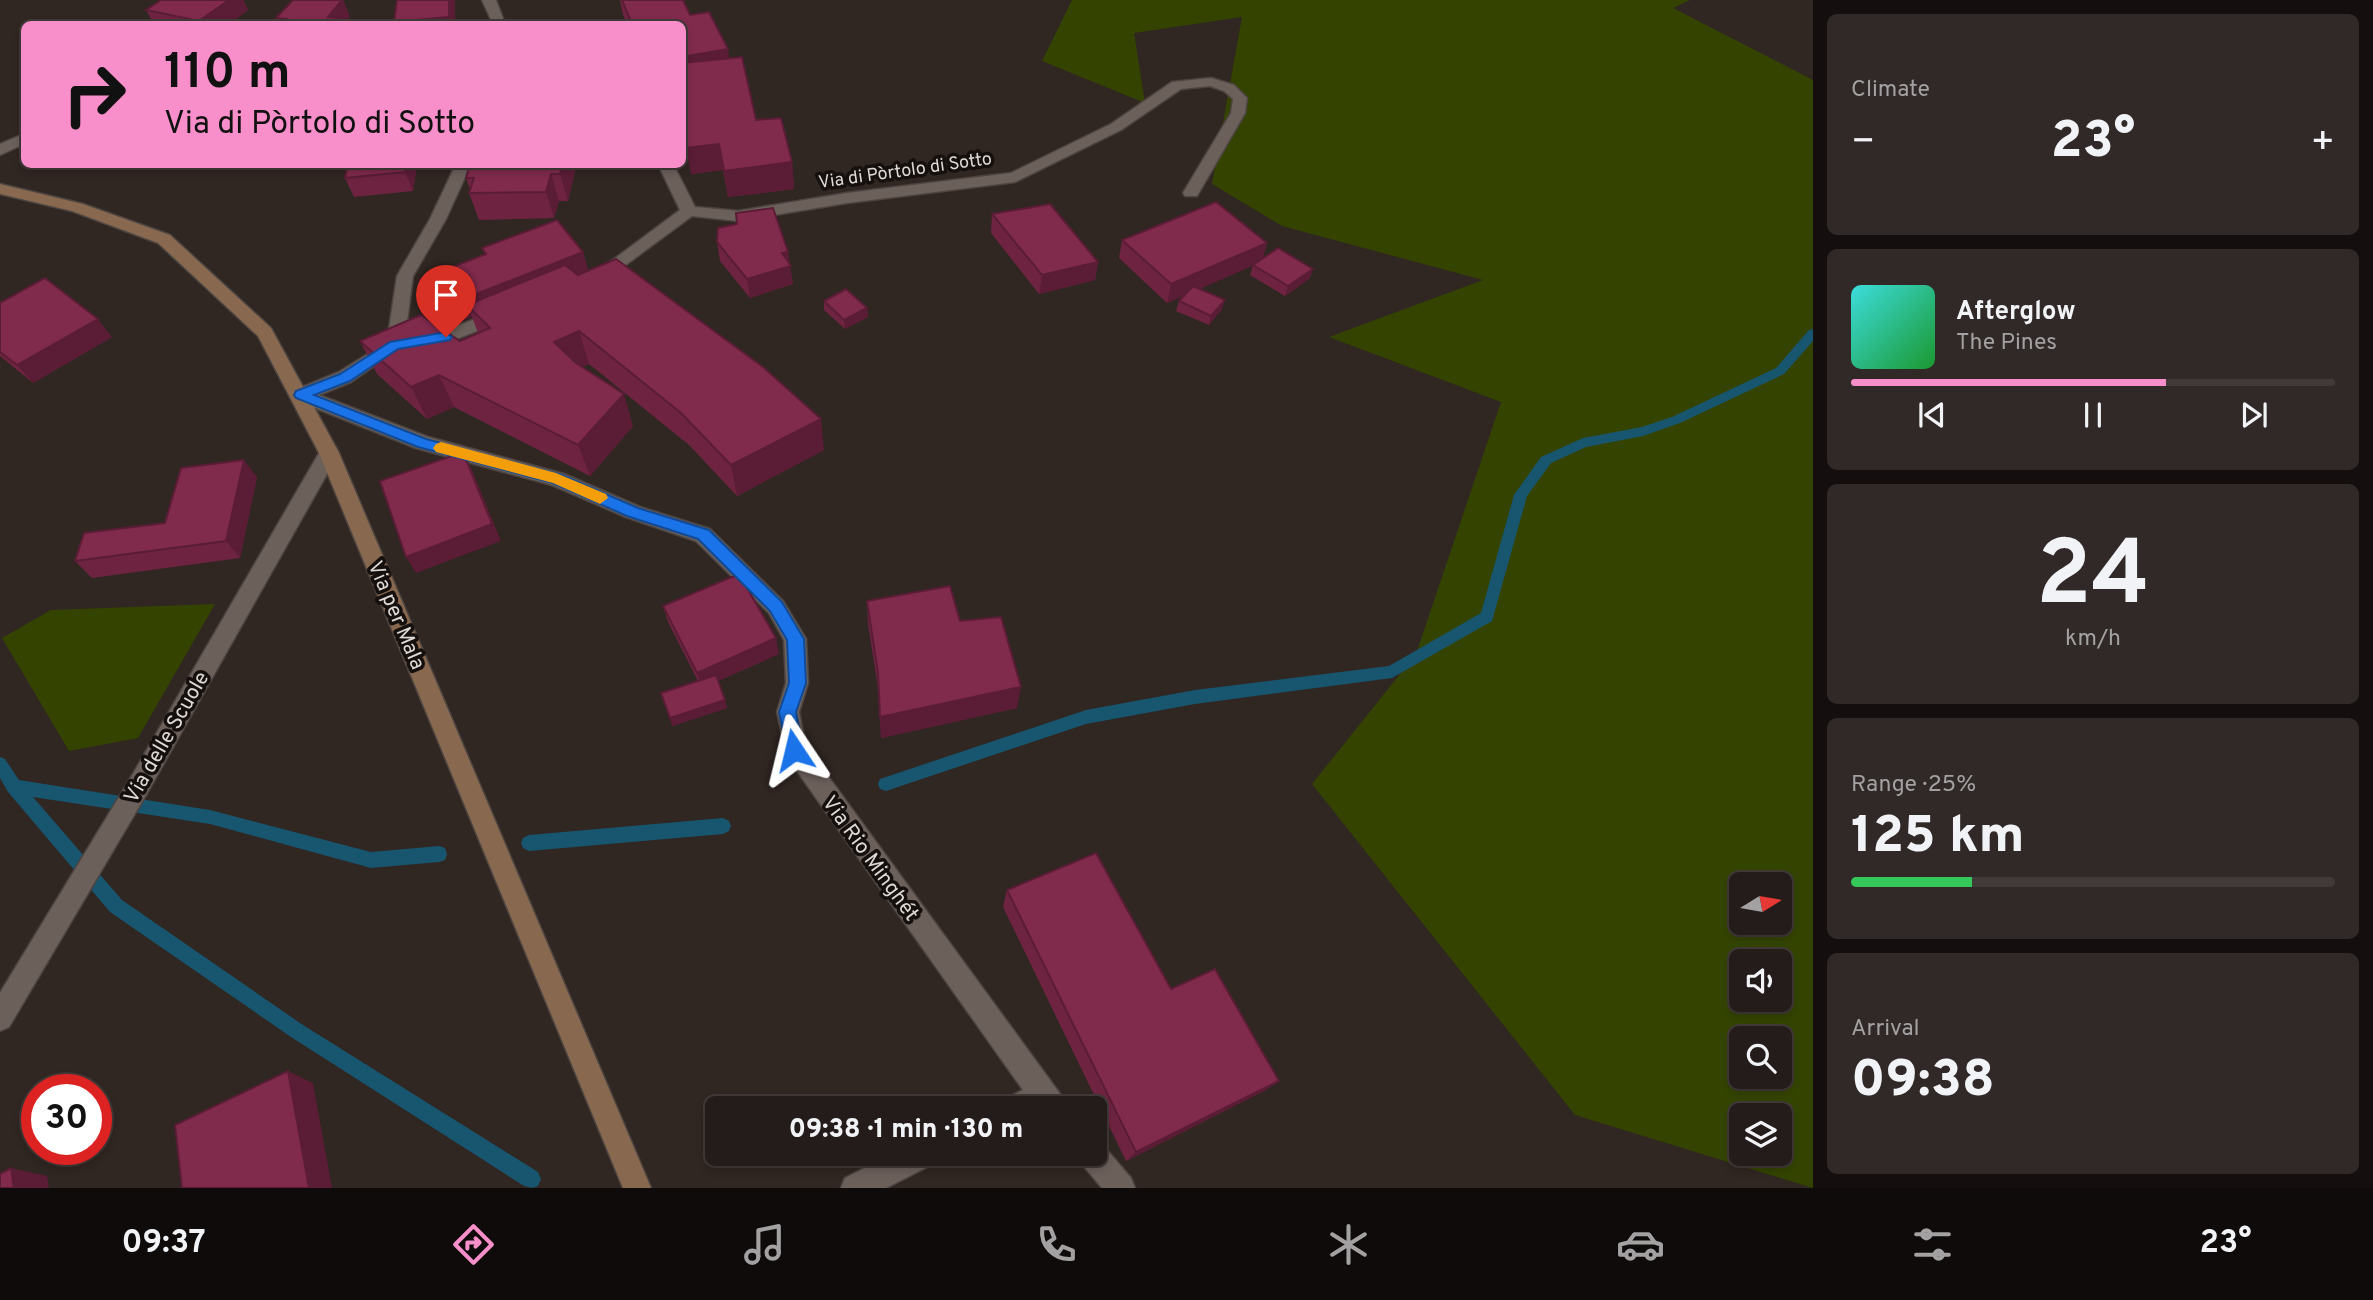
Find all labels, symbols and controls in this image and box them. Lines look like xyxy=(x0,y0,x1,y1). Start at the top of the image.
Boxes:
text: 110 m xyxy=(164,44,291,106)
icon: right xyxy=(49,49,140,140)
text: Climate xyxy=(1851,76,1930,105)
text: Via di Pòrtolo di Sotto xyxy=(164,105,475,145)
text: 23° xyxy=(2051,110,2135,176)
text: − xyxy=(1851,119,1876,168)
text: + xyxy=(2310,119,2335,168)
street label: Via di Pòrtolo di Sotto xyxy=(817,148,993,195)
pin xyxy=(416,265,476,337)
icon: arrive xyxy=(427,276,465,314)
text: Afterglow xyxy=(1956,296,2076,329)
text: The Pines xyxy=(1956,329,2057,358)
icon: previous xyxy=(1913,396,1951,434)
icon: pause xyxy=(2074,396,2112,434)
icon: next xyxy=(2235,396,2273,434)
text: 24 xyxy=(2036,522,2150,637)
street label: Via per Mala xyxy=(361,557,431,674)
text: km/h xyxy=(2065,625,2121,654)
street label: Via delle Scuole xyxy=(119,667,216,809)
position arrow xyxy=(757,713,831,787)
text: Range · 25% xyxy=(1851,771,1976,800)
street label: Via Rio Minghét xyxy=(815,791,924,927)
text: 125 km xyxy=(1851,805,2025,871)
north arrow xyxy=(1729,872,1792,934)
map controls xyxy=(1729,872,1792,1166)
button: sound xyxy=(1729,949,1792,1012)
text: Arrival xyxy=(1851,1015,1920,1044)
button: search xyxy=(1729,1026,1792,1089)
text: 09:38 xyxy=(1851,1049,1995,1115)
speed limit sign: 30 xyxy=(21,1074,112,1165)
button: layers xyxy=(1729,1103,1792,1166)
text: 09:38 · 1 min · 130 m xyxy=(789,1114,1023,1147)
icon: directions xyxy=(449,1220,498,1269)
icon: music xyxy=(740,1220,789,1269)
icon: phone xyxy=(1032,1220,1081,1269)
icon: climate xyxy=(1324,1220,1373,1269)
icon: car xyxy=(1616,1220,1665,1269)
icon: filters xyxy=(1908,1220,1957,1269)
text: 09:37 xyxy=(121,1224,206,1264)
text: 23° xyxy=(2199,1224,2252,1264)

